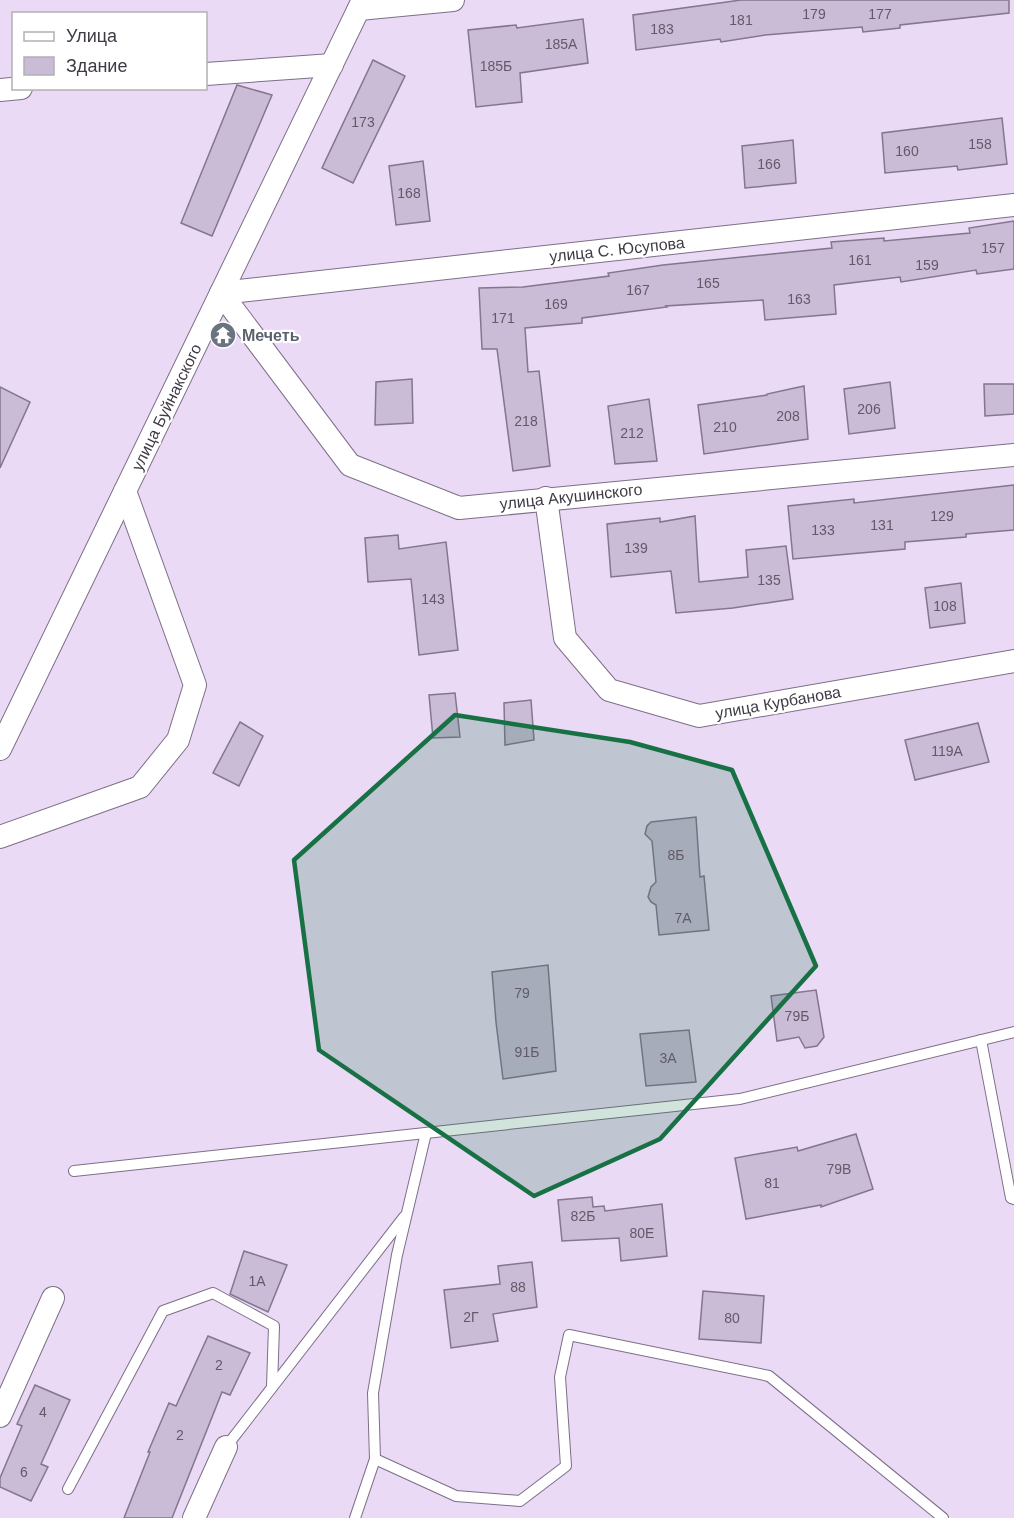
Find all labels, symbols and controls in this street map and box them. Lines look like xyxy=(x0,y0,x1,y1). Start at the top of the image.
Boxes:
house number: 179 xyxy=(802,6,826,22)
house number: 177 xyxy=(868,6,892,22)
legend xyxy=(12,12,207,90)
house number: 181 xyxy=(729,12,753,28)
house number: 183 xyxy=(650,21,674,37)
text: Улица xyxy=(66,26,118,46)
house number: 185А xyxy=(545,36,578,52)
text: Здание xyxy=(66,56,127,76)
house number: 185Б xyxy=(480,58,512,74)
house number: 173 xyxy=(351,114,375,130)
house number: 158 xyxy=(968,136,992,152)
house number: 160 xyxy=(895,143,919,159)
house number: 166 xyxy=(757,156,781,172)
house number: 168 xyxy=(397,185,421,201)
street label: улица С. Юсупова xyxy=(549,234,686,265)
house number: 157 xyxy=(981,240,1005,256)
house number: 161 xyxy=(848,252,872,268)
house number: 159 xyxy=(915,257,939,273)
house number: 165 xyxy=(696,275,720,291)
house number: 167 xyxy=(626,282,650,298)
house number: 163 xyxy=(787,291,811,307)
house number: 169 xyxy=(544,296,568,312)
house number: 171 xyxy=(491,310,515,326)
temple icon: Мечеть xyxy=(208,320,238,350)
place label: Мечеть xyxy=(242,327,300,344)
street label: улица Буйнакского xyxy=(128,341,205,473)
house number: 206 xyxy=(857,401,881,417)
house number: 208 xyxy=(776,408,800,424)
house number: 218 xyxy=(514,413,538,429)
house number: 210 xyxy=(713,419,737,435)
house number: 212 xyxy=(620,425,644,441)
street label: улица Акушинского xyxy=(499,481,643,512)
house number: 129 xyxy=(930,508,954,524)
house number: 131 xyxy=(870,517,894,533)
house number: 133 xyxy=(811,522,835,538)
house number: 139 xyxy=(624,540,648,556)
house number: 135 xyxy=(757,572,781,588)
house number: 143 xyxy=(421,591,445,607)
house number: 108 xyxy=(933,598,957,614)
street label: улица Курбанова xyxy=(714,683,842,722)
house number: 119А xyxy=(931,743,963,759)
house number: 8Б xyxy=(668,847,684,863)
house number: 7А xyxy=(674,910,692,926)
house number: 79 xyxy=(514,985,530,1001)
house number: 79Б xyxy=(785,1008,809,1024)
house number: 91Б xyxy=(515,1044,539,1060)
house number: 3А xyxy=(659,1050,677,1066)
house number: 79В xyxy=(827,1161,851,1177)
house number: 81 xyxy=(764,1175,780,1191)
house number: 82Б xyxy=(571,1208,595,1224)
house number: 80Е xyxy=(630,1225,654,1241)
house number: 1А xyxy=(248,1273,266,1289)
house number: 88 xyxy=(510,1279,526,1295)
house number: 2Г xyxy=(463,1309,479,1325)
house number: 80 xyxy=(724,1310,740,1326)
house number: 2 xyxy=(215,1357,223,1373)
house number: 4 xyxy=(39,1404,47,1420)
house number: 2 xyxy=(176,1427,184,1443)
house number: 6 xyxy=(20,1464,28,1480)

